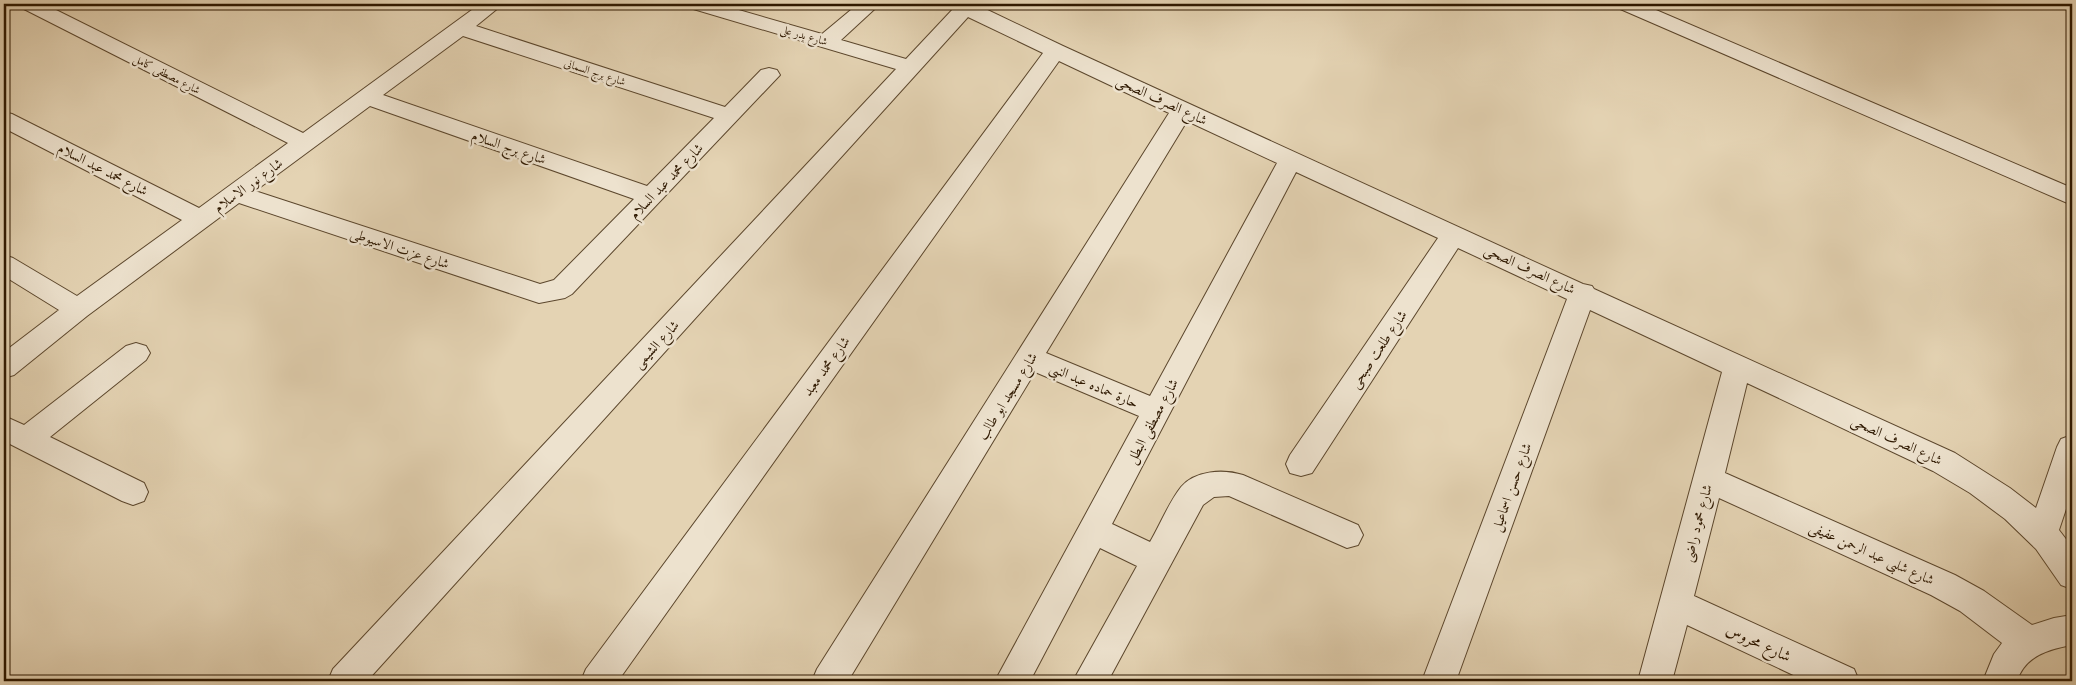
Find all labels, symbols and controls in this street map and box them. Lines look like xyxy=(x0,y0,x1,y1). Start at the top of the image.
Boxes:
street label: شارع بدر على xyxy=(778,24,828,51)
street label: شارع مصطفى كامل xyxy=(130,53,202,100)
street label: شارع برج السمانى xyxy=(561,58,627,92)
street label: شارع الصرف الصحى xyxy=(1112,74,1209,132)
street label: شارع برج السلام xyxy=(468,129,548,172)
street label: شارع محمد عبد السلام xyxy=(53,141,150,203)
street label: شارع محمد عبد السلام xyxy=(627,141,710,226)
street label: شارع نور الاسلام xyxy=(212,156,289,219)
street label: شارع عزت الاسيوطى xyxy=(347,226,451,275)
street label: شارع الصرف الصحى xyxy=(1480,243,1577,301)
street label: شارع طلعت صبحى xyxy=(1348,308,1413,393)
street label: شارع الشيمى xyxy=(631,318,685,374)
street label: شارع محمد معبد xyxy=(801,334,856,401)
street label: شارع مسجد ابو طالب xyxy=(975,350,1044,445)
street label: حارة حماده عبد النبى xyxy=(1046,361,1140,415)
street label: شارع مصطفى البطل xyxy=(1125,377,1185,468)
street label: شارع الصرف الصحى xyxy=(1847,414,1944,472)
street label: شارع حسن اسماعيل xyxy=(1489,441,1538,535)
street label: شارع محمود راضى xyxy=(1681,483,1719,565)
street label: شارع شلبى عبد الرحمن عفيفى xyxy=(1806,519,1936,591)
street label: شارع محروس xyxy=(1721,622,1793,669)

